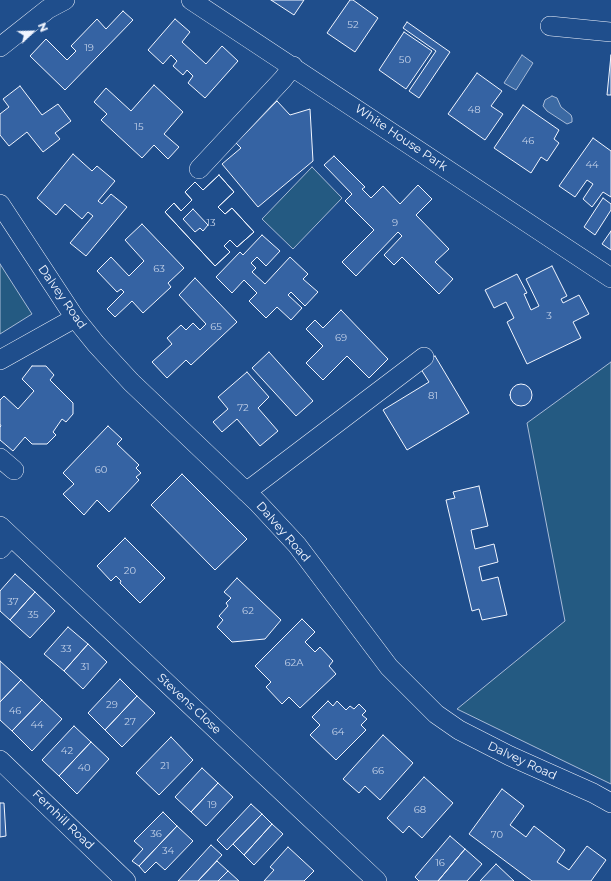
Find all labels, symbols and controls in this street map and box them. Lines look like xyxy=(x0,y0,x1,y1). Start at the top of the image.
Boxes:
north arrow xyxy=(12,12,52,52)
house number: 52 xyxy=(347,19,359,31)
text: N xyxy=(35,20,51,34)
house number: 19 xyxy=(84,42,94,54)
house number: 50 xyxy=(399,54,411,66)
street label: White House Park xyxy=(352,102,450,174)
house number: 48 xyxy=(467,104,481,116)
house number: 15 xyxy=(134,121,144,133)
house number: 46 xyxy=(522,135,534,147)
house number: 44 xyxy=(585,159,599,171)
house number: 13 xyxy=(206,217,216,229)
house number: 9 xyxy=(392,217,398,229)
street label: Dalvey Road xyxy=(35,262,89,332)
house number: 63 xyxy=(153,263,165,275)
house number: 3 xyxy=(546,310,552,322)
house number: 65 xyxy=(210,321,222,333)
house number: 69 xyxy=(335,332,347,344)
house number: 81 xyxy=(428,390,438,402)
house number: 72 xyxy=(237,402,249,414)
house number: 60 xyxy=(95,464,107,476)
street label: Dalvey Road xyxy=(253,499,313,565)
house number: 20 xyxy=(124,565,136,577)
house number: 37 xyxy=(7,596,19,608)
house number: 62 xyxy=(242,605,254,617)
house number: 35 xyxy=(27,609,39,621)
house number: 33 xyxy=(60,643,72,655)
house number: 62A xyxy=(285,657,303,669)
house number: 31 xyxy=(80,661,90,673)
street label: Stevens Close xyxy=(154,671,224,737)
house number: 29 xyxy=(106,699,118,711)
house number: 46 xyxy=(9,705,21,717)
house number: 27 xyxy=(124,716,136,728)
house number: 44 xyxy=(30,719,44,731)
house number: 64 xyxy=(332,726,344,738)
street label: Dalvey Road xyxy=(485,739,559,783)
house number: 42 xyxy=(61,745,73,757)
house number: 21 xyxy=(160,760,170,772)
house number: 40 xyxy=(77,762,91,774)
house number: 66 xyxy=(372,765,384,777)
street label: Fernhill Road xyxy=(29,787,97,853)
house number: 19 xyxy=(207,799,217,811)
house number: 68 xyxy=(414,804,426,816)
house number: 36 xyxy=(150,828,162,840)
house number: 70 xyxy=(491,829,503,841)
house number: 34 xyxy=(162,845,174,857)
house number: 16 xyxy=(435,857,445,869)

